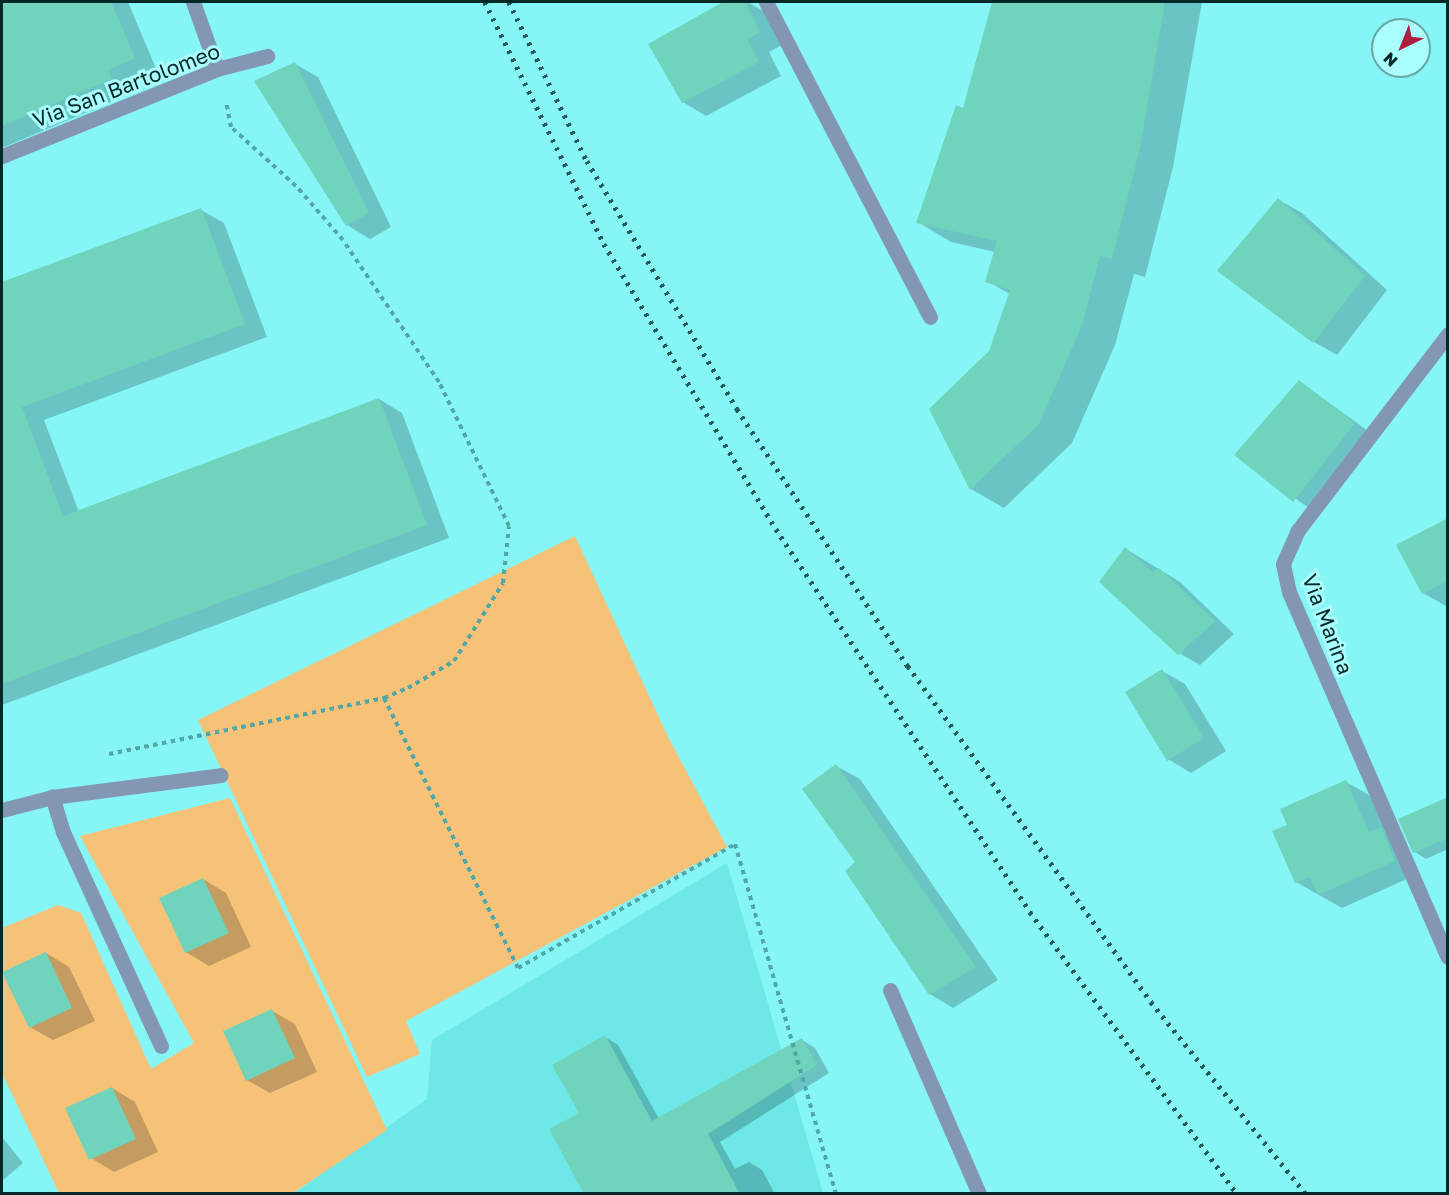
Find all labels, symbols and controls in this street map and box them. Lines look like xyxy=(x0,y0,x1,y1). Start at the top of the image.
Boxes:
north arrow xyxy=(1371,18,1431,78)
street label: Via San Bartolomeo xyxy=(29,38,223,132)
text: N xyxy=(1379,48,1401,71)
street label: Via Marina xyxy=(1297,570,1359,678)

